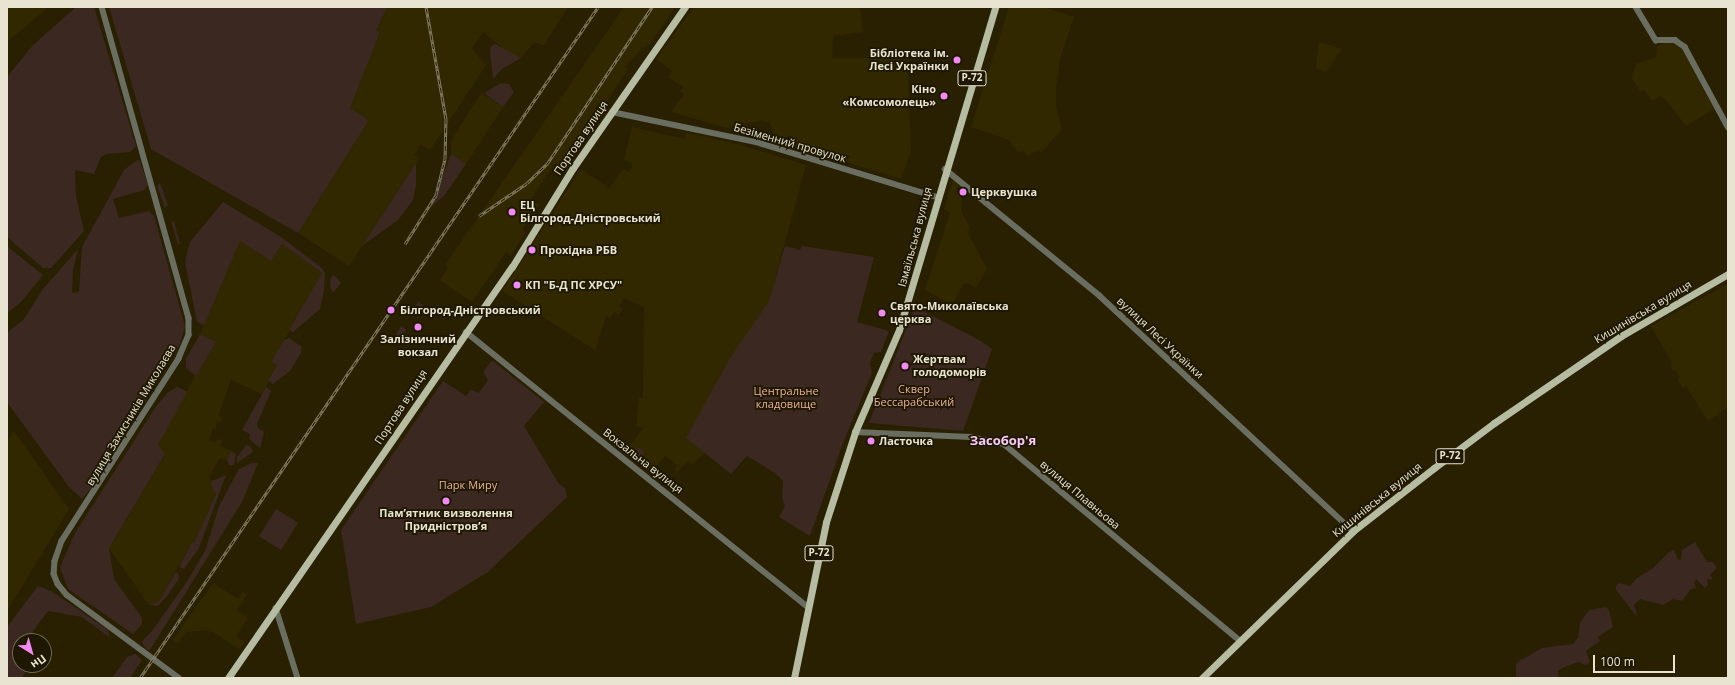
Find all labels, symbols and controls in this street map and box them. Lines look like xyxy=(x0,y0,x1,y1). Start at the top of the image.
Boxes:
place label: Бібліотека ім. Лесі Українки xyxy=(869,47,949,73)
marker: Бібліотека ім. Лесі Українки xyxy=(952,55,962,65)
road number: Р-72 xyxy=(957,70,987,86)
place label: Кіно «Комсомолець» xyxy=(842,83,936,109)
marker: Кіно «Комсомолець» xyxy=(939,91,949,101)
street label: Портова вулиця xyxy=(551,98,611,178)
street label: Безіменний провулок xyxy=(732,121,848,165)
place label: Церквушка xyxy=(971,185,1037,199)
street label: Ізмаїльська вулиця xyxy=(895,186,935,288)
marker: Церквушка xyxy=(958,187,968,197)
place label: ЕЦ Білгород-Дністровський xyxy=(520,199,661,225)
marker: ЕЦ Білгород-Дністровський xyxy=(507,207,517,217)
place label: Прохідна РБВ xyxy=(540,243,617,257)
marker: Прохідна РБВ xyxy=(527,245,537,255)
place label: КП "Б-Д ПС ХРСУ" xyxy=(525,278,622,292)
street label: Кишинівська вулиця xyxy=(1592,278,1694,346)
marker: КП "Б-Д ПС ХРСУ" xyxy=(512,280,522,290)
street label: вулиця Лесі Українки xyxy=(1114,294,1206,382)
place label: Свято-Миколаївська церква xyxy=(890,300,1009,326)
place label: Білгород-Дністровський xyxy=(400,303,541,317)
marker: Білгород-Дністровський xyxy=(385,304,397,316)
marker: Свято-Миколаївська церква xyxy=(877,308,887,318)
marker: Залізничний вокзал xyxy=(413,322,423,332)
place label: Залізничний вокзал xyxy=(380,333,456,359)
street label: вулиця Захисників Миколаєва xyxy=(83,342,179,488)
place label: Жертвам голодоморів xyxy=(913,353,986,379)
marker: Жертвам голодоморів xyxy=(900,361,910,371)
street label: Портова вулиця xyxy=(372,367,430,447)
park label: Сквер Бессарабський xyxy=(874,383,954,409)
park label: Центральне кладовище xyxy=(753,385,819,411)
street label: Вокзальна вулиця xyxy=(600,426,686,496)
district label: Засобор'я xyxy=(970,432,1036,448)
place label: Ласточка xyxy=(879,434,933,448)
marker: Ласточка xyxy=(866,436,876,446)
road number: Р-72 xyxy=(1435,448,1465,464)
street label: вулиця Плавньова xyxy=(1037,458,1123,532)
street label: Кишинівська вулиця xyxy=(1330,460,1424,540)
park label: Парк Миру xyxy=(439,478,497,492)
marker: Пам’ятник визволення Придністров’я xyxy=(441,496,451,506)
place label: Пам’ятник визволення Придністров’я xyxy=(379,507,513,533)
road number: Р-72 xyxy=(804,545,834,561)
north arrow xyxy=(12,633,52,673)
scale bar xyxy=(1595,647,1677,673)
text: Пн xyxy=(28,652,50,673)
text: 100 m xyxy=(1600,653,1635,670)

